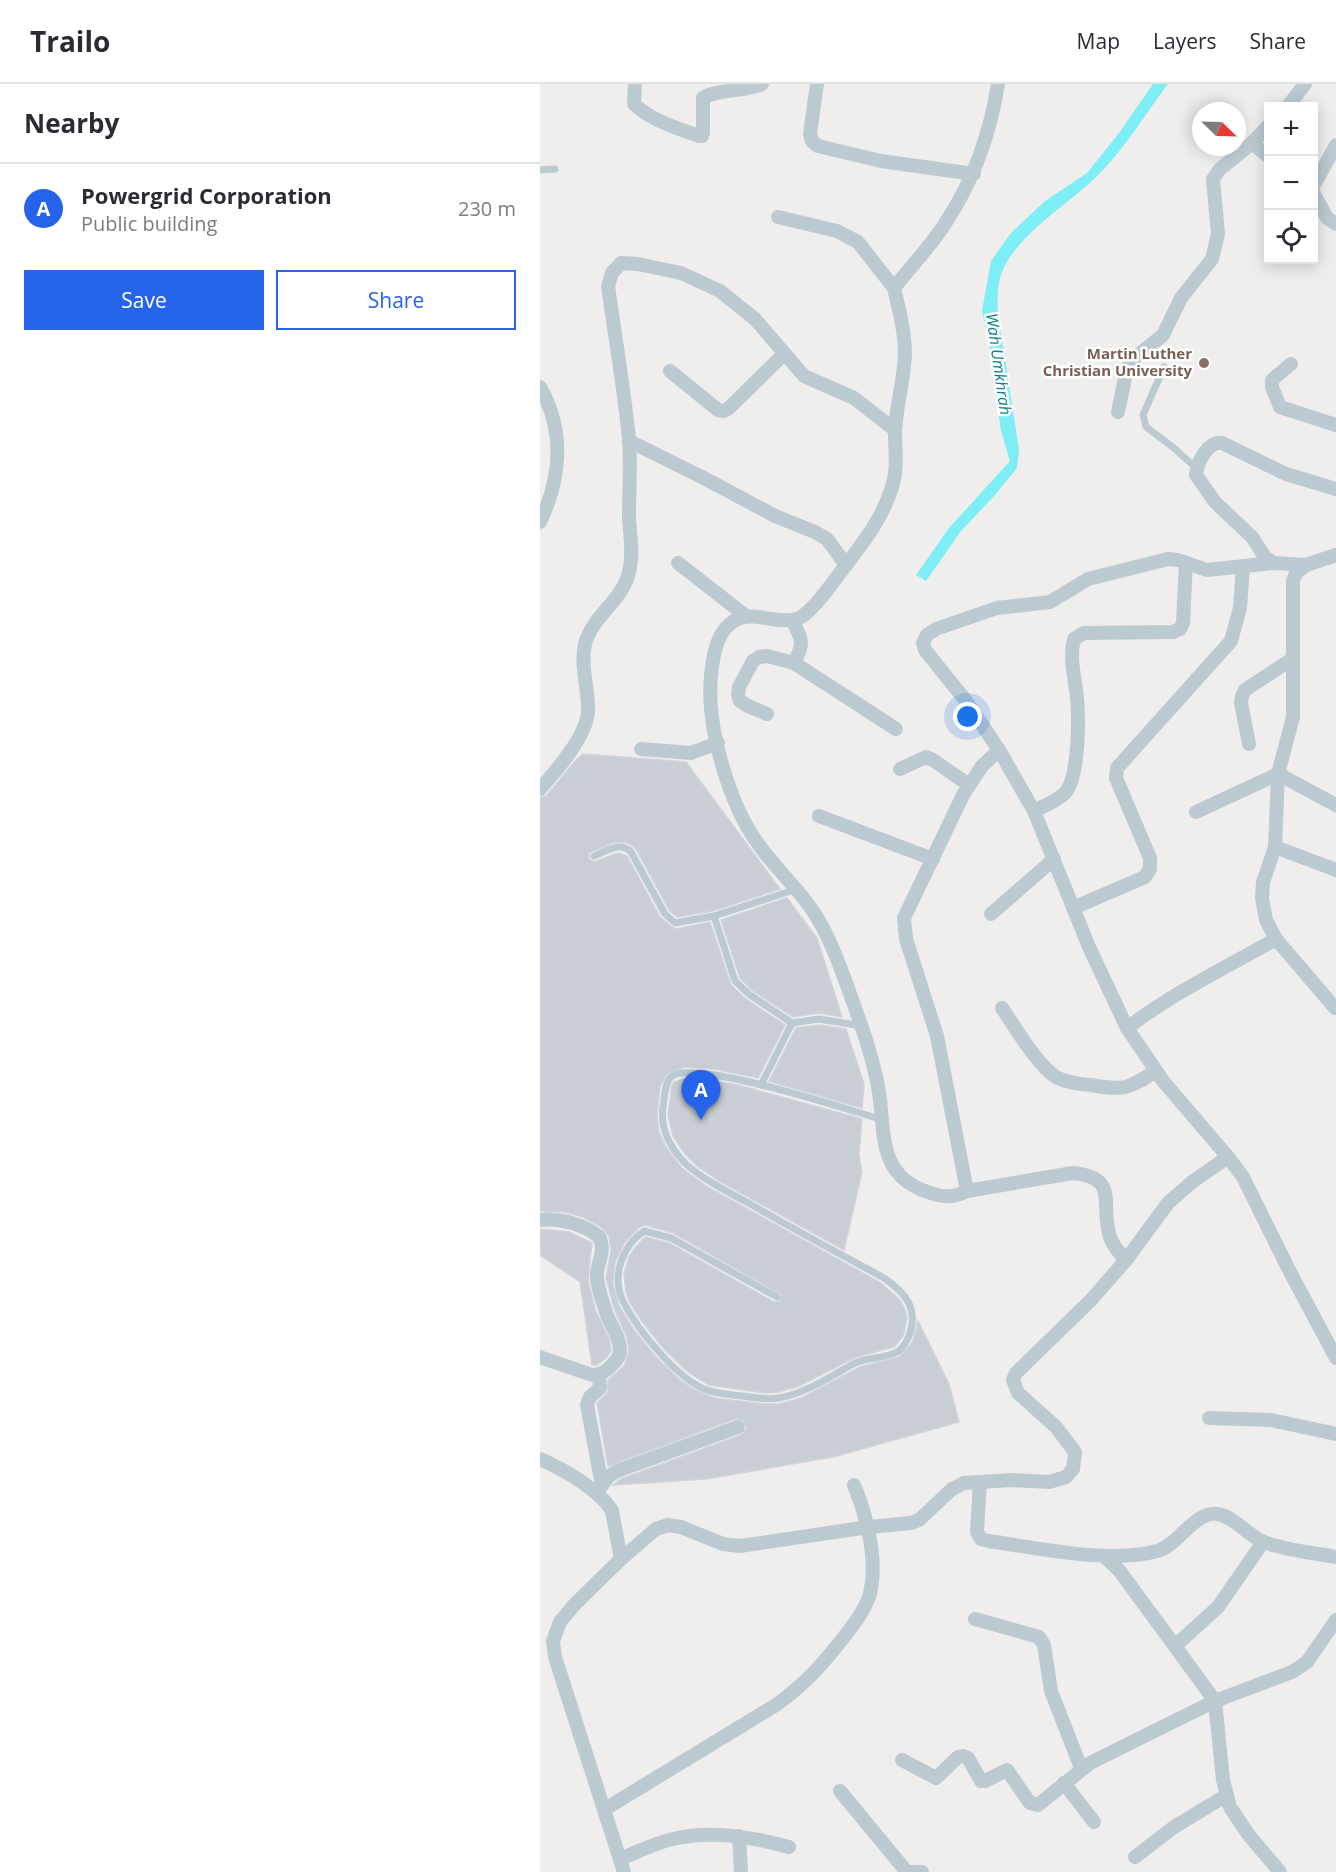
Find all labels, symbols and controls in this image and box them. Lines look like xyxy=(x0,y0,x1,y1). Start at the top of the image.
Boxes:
text: Trailo xyxy=(30,22,110,60)
text: Map xyxy=(1077,27,1120,55)
text: Layers xyxy=(1153,27,1217,55)
text: Share xyxy=(1250,27,1306,55)
north arrow xyxy=(1192,102,1246,156)
map controls xyxy=(1264,102,1318,264)
button: + xyxy=(1264,102,1318,156)
text: Nearby xyxy=(24,105,119,141)
button: − xyxy=(1264,156,1318,210)
text: Powergrid Corporation xyxy=(81,180,332,210)
text: A xyxy=(37,195,50,222)
text: 230 m xyxy=(458,195,516,222)
text: Public building xyxy=(81,210,217,237)
button: locate xyxy=(1264,210,1318,264)
button: Save xyxy=(24,270,264,330)
button: Share xyxy=(276,270,516,330)
water label: Wah Umkhrah xyxy=(981,312,1017,416)
place label: Martin Luther Christian University xyxy=(1043,343,1192,380)
marker: Martin Luther Christian University xyxy=(1197,356,1211,370)
your location xyxy=(953,702,982,731)
pin: A xyxy=(682,1070,720,1120)

